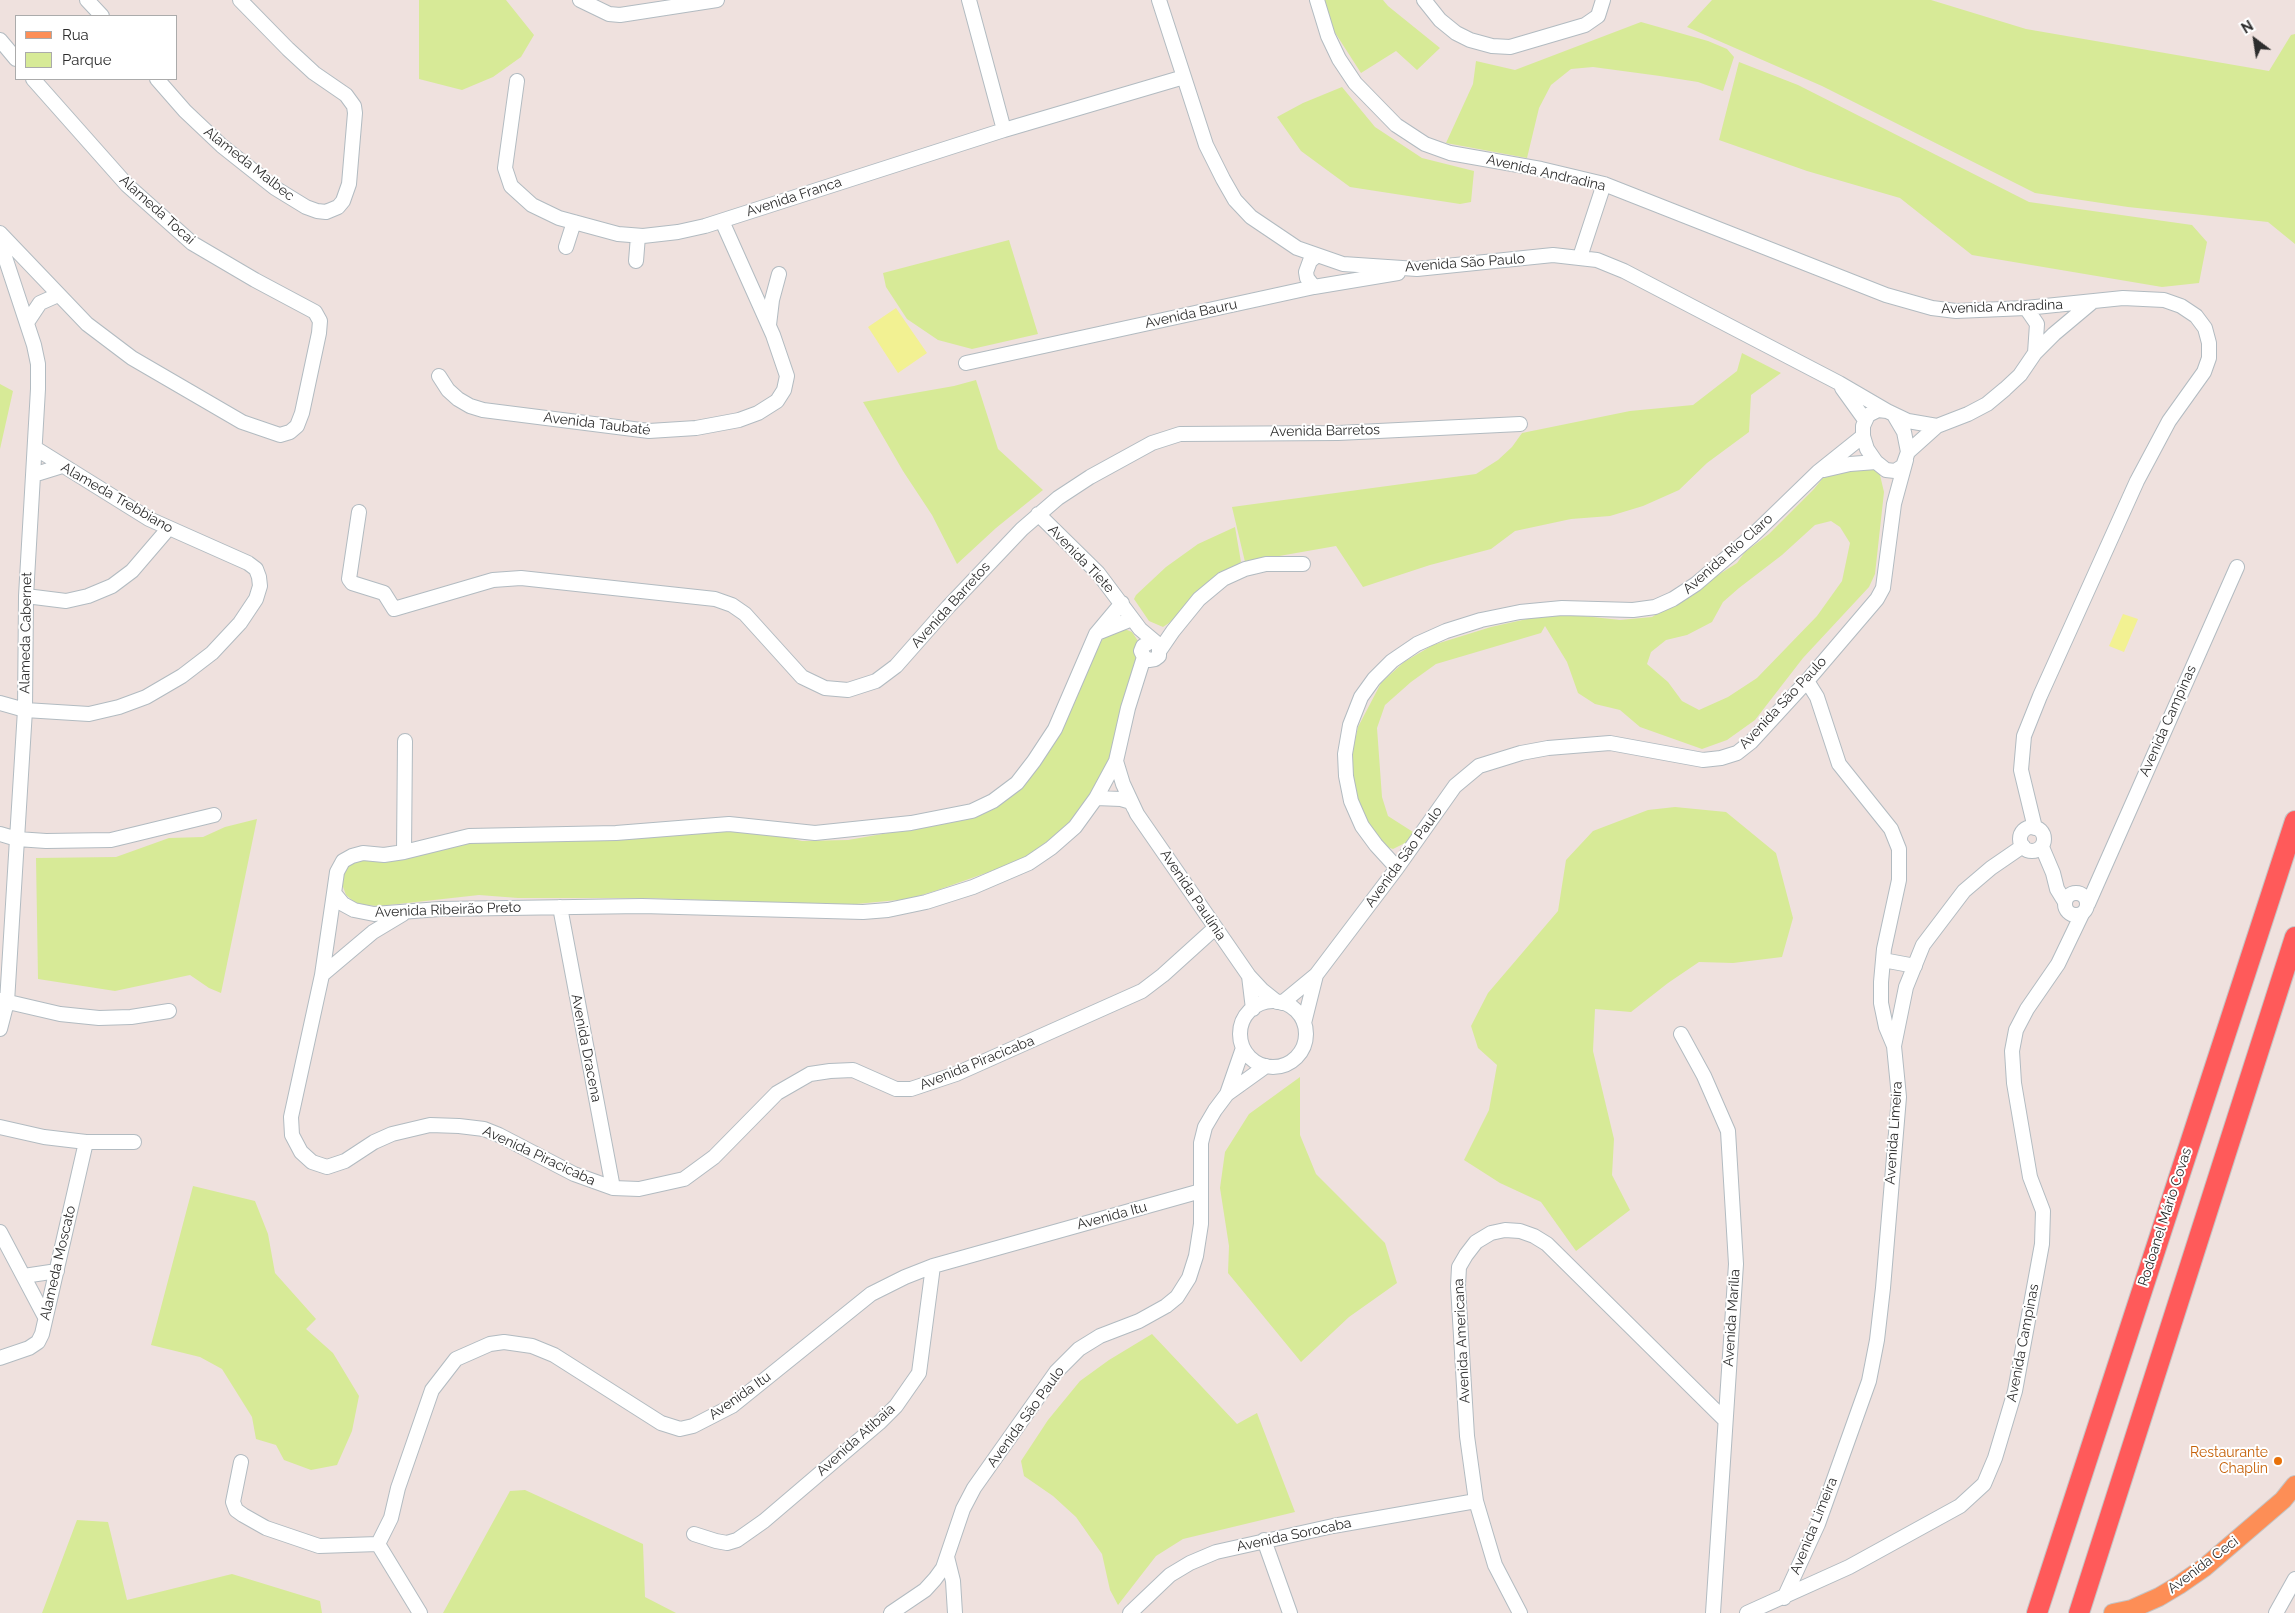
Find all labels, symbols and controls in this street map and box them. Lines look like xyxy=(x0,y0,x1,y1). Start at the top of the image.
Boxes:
legend xyxy=(15,15,178,80)
north arrow xyxy=(2230,15,2280,65)
text: N xyxy=(2239,18,2256,37)
text: Rua xyxy=(62,26,89,44)
text: Parque xyxy=(62,51,111,69)
street label: Alameda Malbec xyxy=(200,123,298,205)
street label: Avenida Andradina xyxy=(1485,151,1607,195)
street label: Alameda Tocai xyxy=(116,172,198,248)
street label: Avenida Franca xyxy=(744,174,844,220)
street label: Avenida São Paulo xyxy=(1404,250,1526,276)
street label: Avenida Bauru xyxy=(1143,296,1239,332)
street label: Avenida Andradina xyxy=(1941,296,2063,318)
street label: Avenida Taubaté xyxy=(543,409,651,439)
street label: Avenida Barretos xyxy=(1270,422,1380,440)
street label: Alameda Trebbiano xyxy=(58,459,176,537)
street label: Avenida Rio Claro xyxy=(1680,510,1776,598)
street label: Avenida Tiete xyxy=(1044,521,1118,597)
street label: Avenida Barretos xyxy=(908,559,994,651)
street label: Alameda Cabernet xyxy=(17,572,35,694)
street label: Avenida São Paulo xyxy=(1736,653,1830,753)
street label: Avenida Campinas xyxy=(2136,663,2200,779)
street label: Avenida São Paulo xyxy=(1362,803,1446,911)
street label: Avenida Paulínia xyxy=(1156,846,1230,944)
street label: Avenida Ribeirão Preto xyxy=(375,899,521,921)
street label: Avenida Dracena xyxy=(567,993,605,1103)
street label: Avenida Piracicaba xyxy=(917,1032,1037,1094)
street label: Avenida Limeira xyxy=(1882,1081,1906,1185)
street label: Avenida Piracicaba xyxy=(480,1123,598,1189)
street label: Rodoanel Mário Covas xyxy=(2135,1146,2195,1288)
street label: Avenida Itu xyxy=(1075,1199,1149,1233)
street label: Alameda Moscato xyxy=(37,1204,79,1322)
street label: Avenida Marília xyxy=(1720,1269,1744,1367)
street label: Avenida Americana xyxy=(1450,1278,1474,1404)
street label: Avenida Campinas xyxy=(2003,1283,2043,1403)
street label: Avenida São Paulo xyxy=(984,1363,1068,1471)
street label: Avenida Itu xyxy=(706,1368,774,1424)
street label: Avenida Atibaia xyxy=(813,1400,899,1480)
place label: Restaurante Chaplin xyxy=(2190,1445,2268,1478)
marker: Restaurante Chaplin xyxy=(2272,1455,2284,1467)
street label: Avenida Limeira xyxy=(1787,1475,1841,1577)
street label: Avenida Sorocaba xyxy=(1235,1515,1353,1555)
street label: Avenida Ceci xyxy=(2164,1533,2242,1597)

